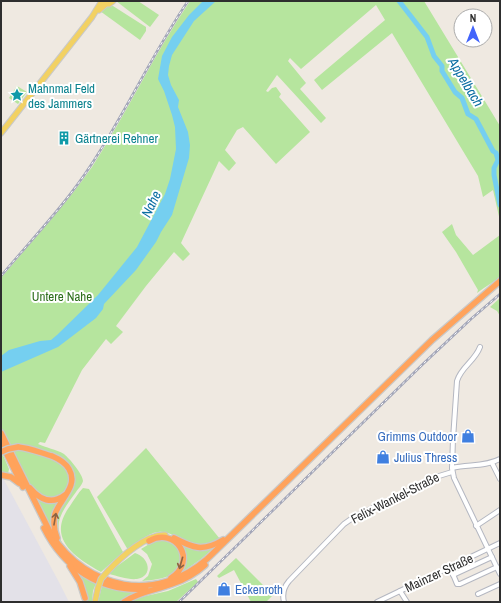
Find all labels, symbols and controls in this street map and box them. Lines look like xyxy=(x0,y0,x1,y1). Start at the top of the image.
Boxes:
north arrow xyxy=(453,8,493,48)
text: N xyxy=(470,11,476,25)
water label: Appelbach xyxy=(444,53,488,110)
place label: Mahnmal Feld des Jammers xyxy=(28,80,95,112)
place icon: Mahnmal Feld des Jammers xyxy=(9,87,25,103)
building icon: Gärtnerei Rehner xyxy=(56,130,72,146)
place label: Gärtnerei Rehner xyxy=(75,130,158,147)
water label: Nahe xyxy=(137,188,165,220)
park label: Untere Nahe xyxy=(32,288,92,305)
place label: Grimms Outdoor xyxy=(378,428,457,445)
shop icon: Grimms Outdoor xyxy=(460,428,476,444)
shop icon: Julius Thress xyxy=(375,449,391,465)
place label: Julius Thress xyxy=(394,449,457,466)
street label: Felix-Wankel-Straße xyxy=(348,468,442,528)
one-way arrow xyxy=(51,513,59,526)
street label: Mainzer Straße xyxy=(402,550,476,596)
one-way arrow xyxy=(177,557,185,570)
shop icon: Eckenroth xyxy=(216,581,232,597)
place label: Eckenroth xyxy=(235,581,283,598)

